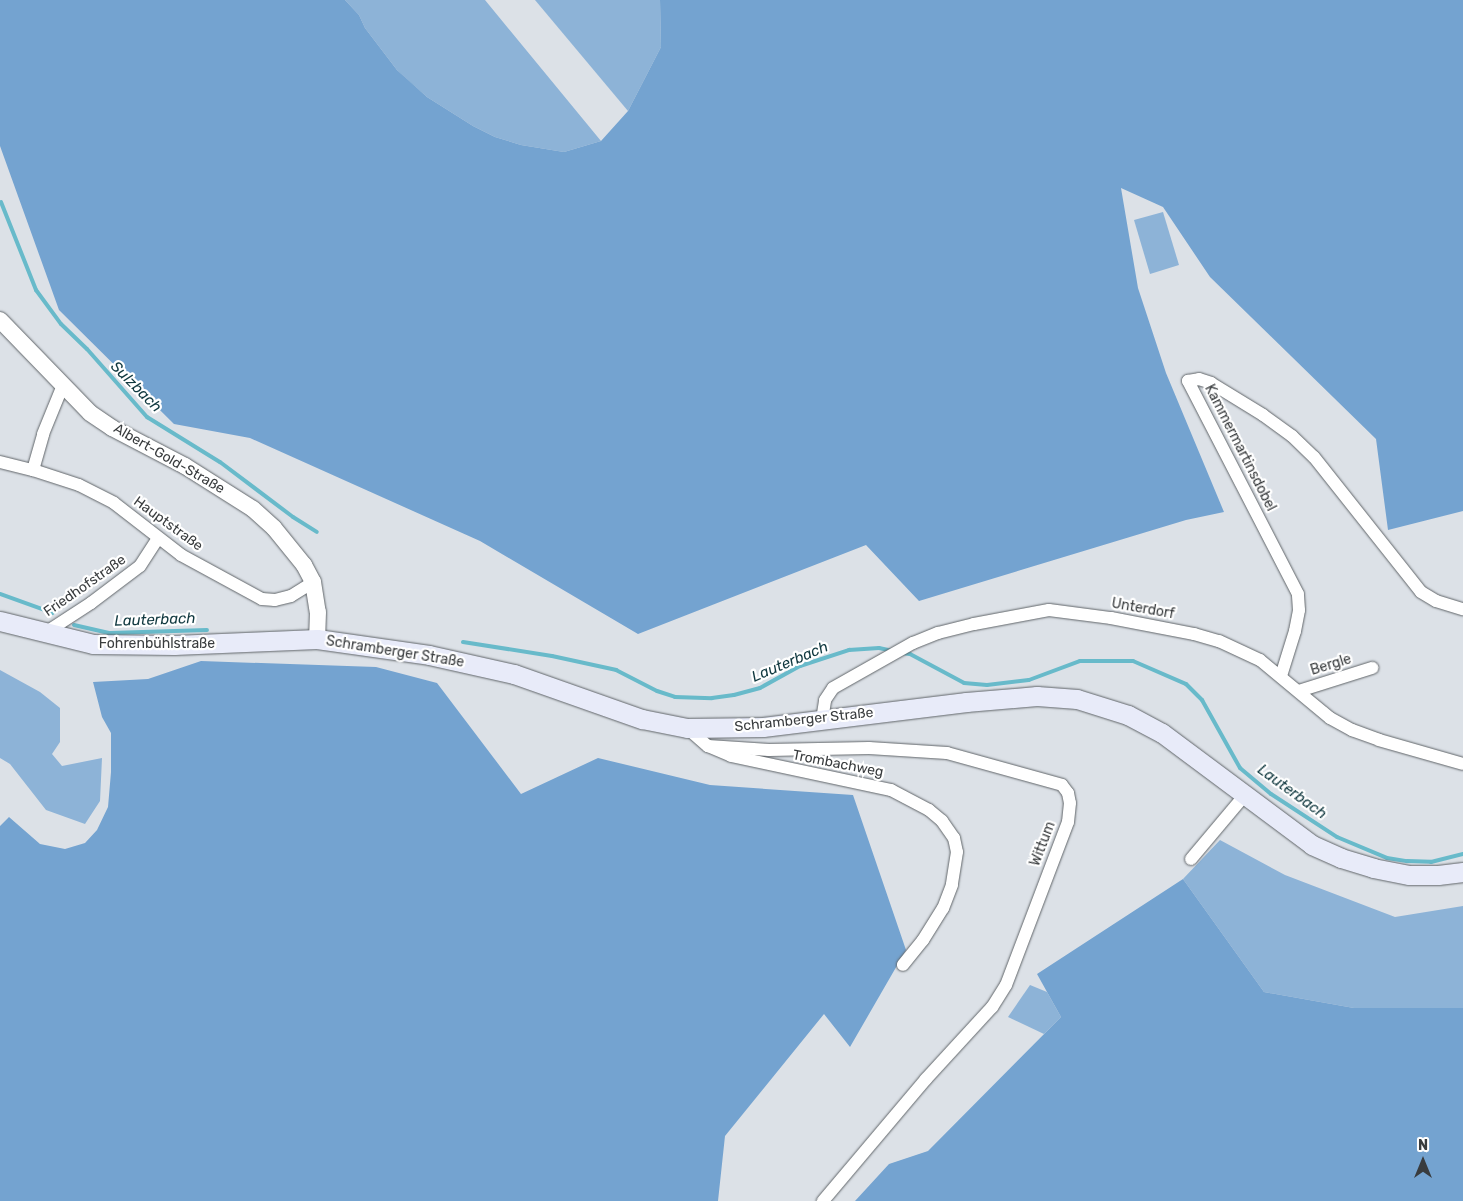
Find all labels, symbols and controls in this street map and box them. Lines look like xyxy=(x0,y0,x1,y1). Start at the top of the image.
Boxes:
water label: Sulzbach xyxy=(107,358,165,416)
street label: Kammermartinsdobel xyxy=(1201,382,1279,514)
street label: Albert-Gold-Straße xyxy=(110,420,228,498)
street label: Hauptstraße xyxy=(130,493,206,555)
street label: Friedhofstraße xyxy=(41,551,129,621)
street label: Unterdorf xyxy=(1110,595,1176,623)
water label: Lauterbach xyxy=(114,610,196,630)
street label: Schramberger Straße xyxy=(325,633,465,671)
street label: Fohrenbühlstraße xyxy=(99,636,215,652)
water label: Lauterbach xyxy=(749,638,831,686)
street label: Bergle xyxy=(1308,651,1354,679)
street label: Schramberger Straße xyxy=(734,704,874,736)
street label: Trombachweg xyxy=(791,747,885,781)
water label: Lauterbach xyxy=(1254,761,1330,823)
street label: Wittum xyxy=(1027,819,1059,869)
north arrow xyxy=(1398,1136,1448,1186)
text: N xyxy=(1418,1137,1428,1154)

